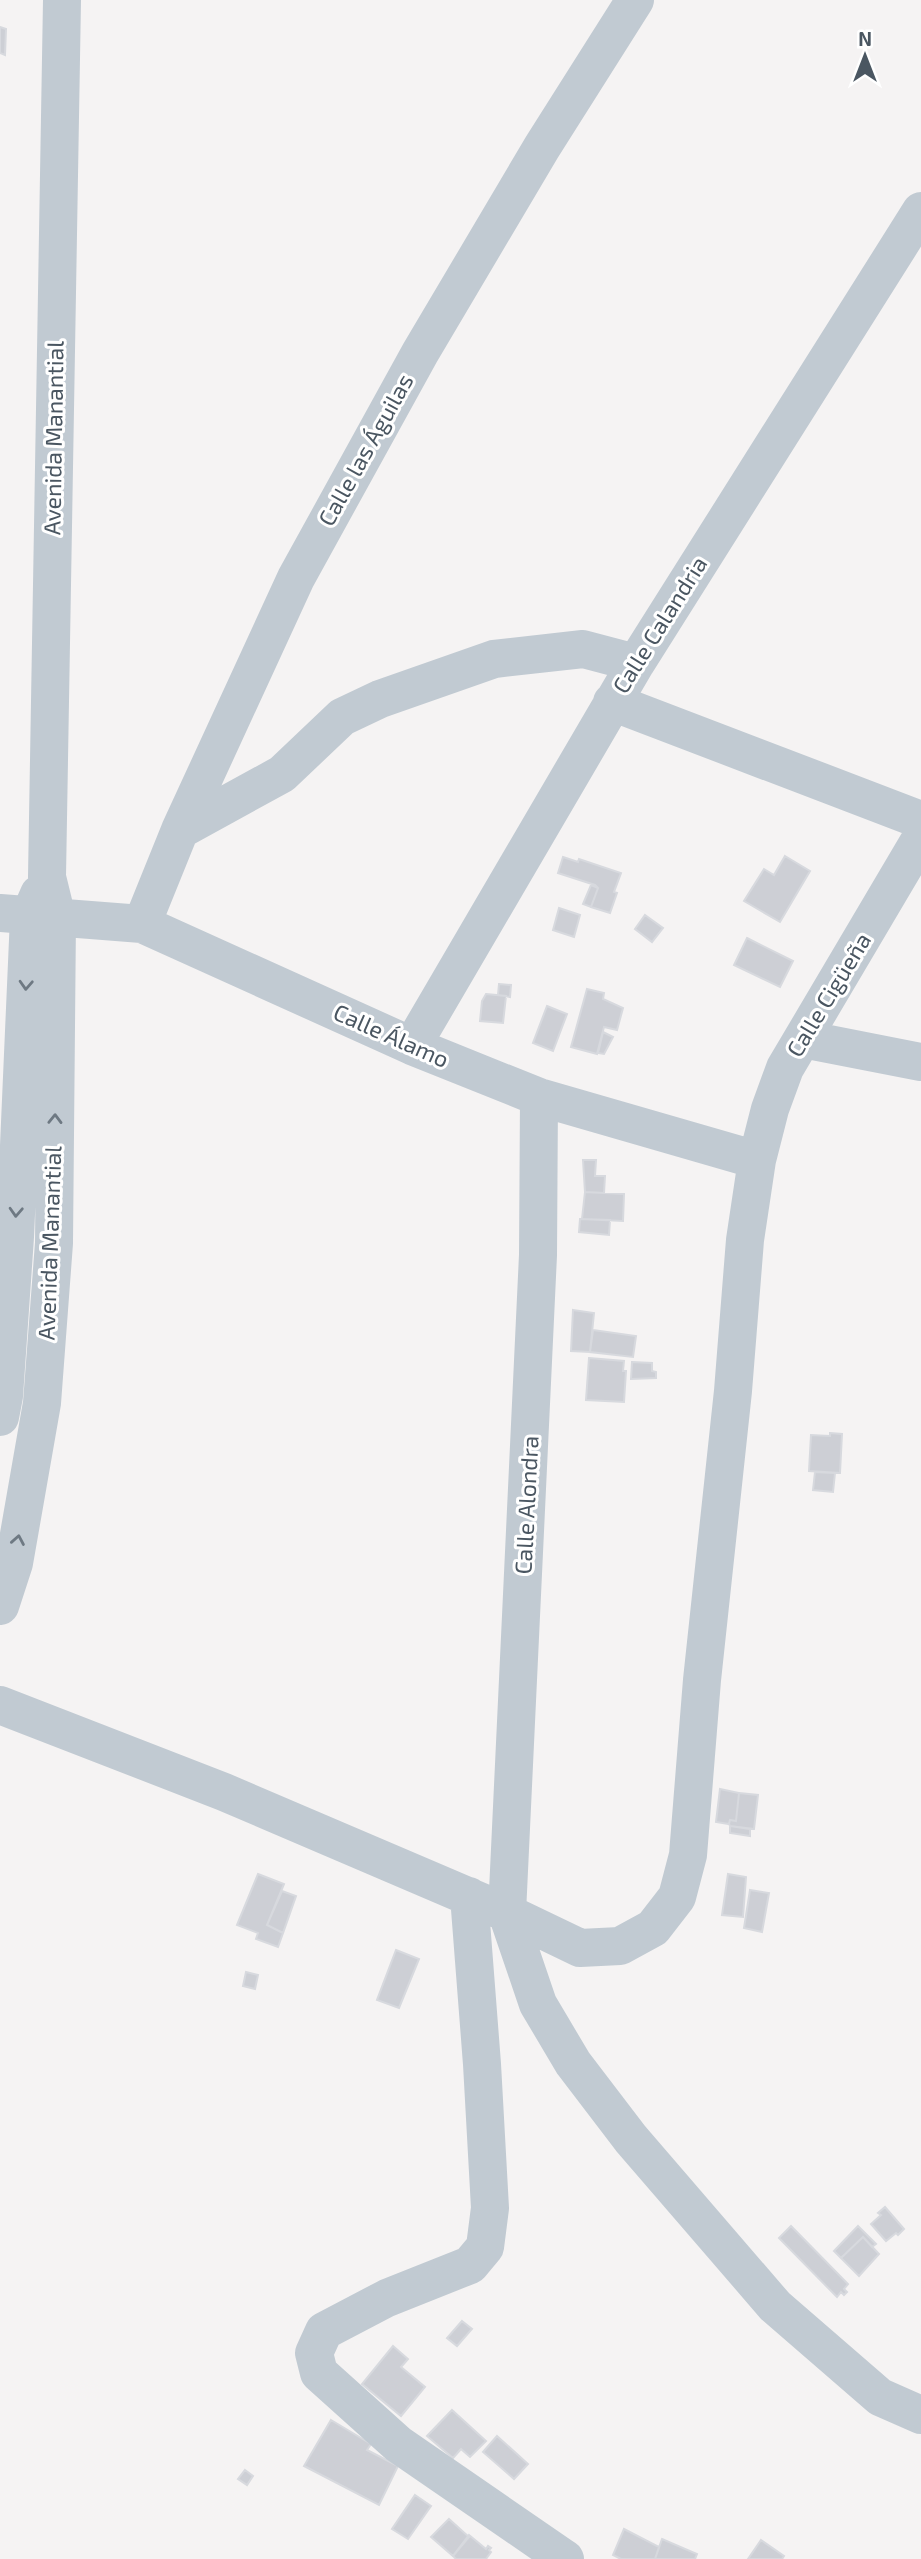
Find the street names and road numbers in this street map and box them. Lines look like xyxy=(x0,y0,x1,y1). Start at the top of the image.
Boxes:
street label: Avenida Manantial xyxy=(37,340,69,535)
street label: Calle las Águilas xyxy=(312,369,419,531)
street label: Calle Calandria xyxy=(606,551,712,698)
street label: Calle Cigüeña xyxy=(780,927,876,1062)
street label: Calle Álamo xyxy=(329,997,453,1073)
street label: Avenida Manantial xyxy=(32,1145,66,1341)
street label: Calle Alondra xyxy=(508,1435,544,1575)

